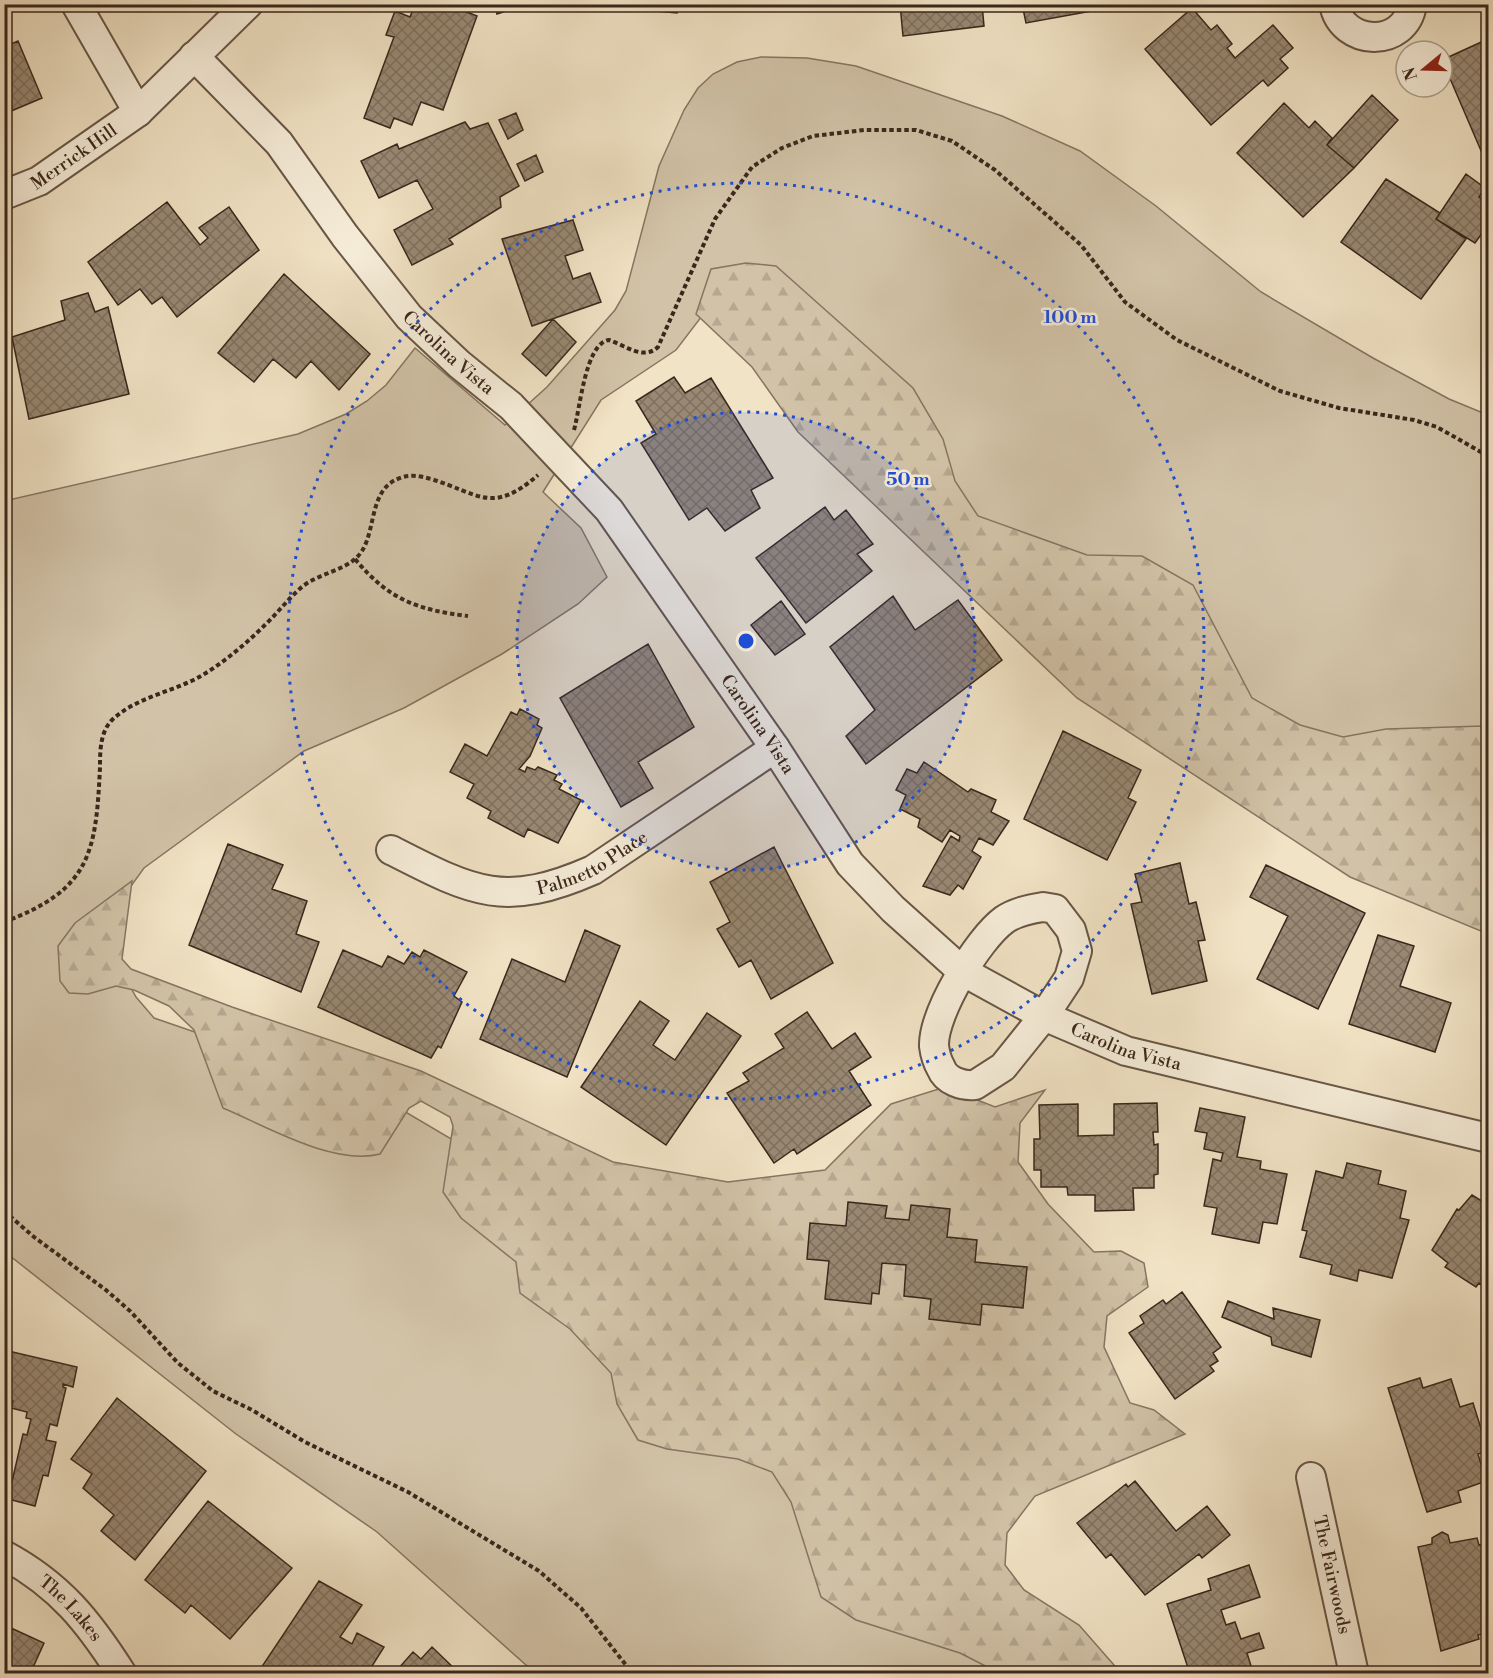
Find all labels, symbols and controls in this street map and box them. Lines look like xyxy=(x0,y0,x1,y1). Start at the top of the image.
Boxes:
north arrow xyxy=(1394,39,1454,99)
text: N xyxy=(1399,64,1422,83)
street label: Merrick Hill xyxy=(26,119,122,195)
street label: Carolina Vista xyxy=(397,306,500,400)
text: 100 m xyxy=(1043,306,1097,329)
text: 50 m xyxy=(886,468,930,491)
centre of rings xyxy=(736,631,756,651)
street label: Carolina Vista xyxy=(715,670,800,779)
street label: Palmetto Place xyxy=(535,826,652,901)
street label: Carolina Vista xyxy=(1067,1018,1184,1076)
street label: The Fairwoods xyxy=(1308,1513,1356,1636)
street label: The Lakes xyxy=(34,1570,107,1646)

